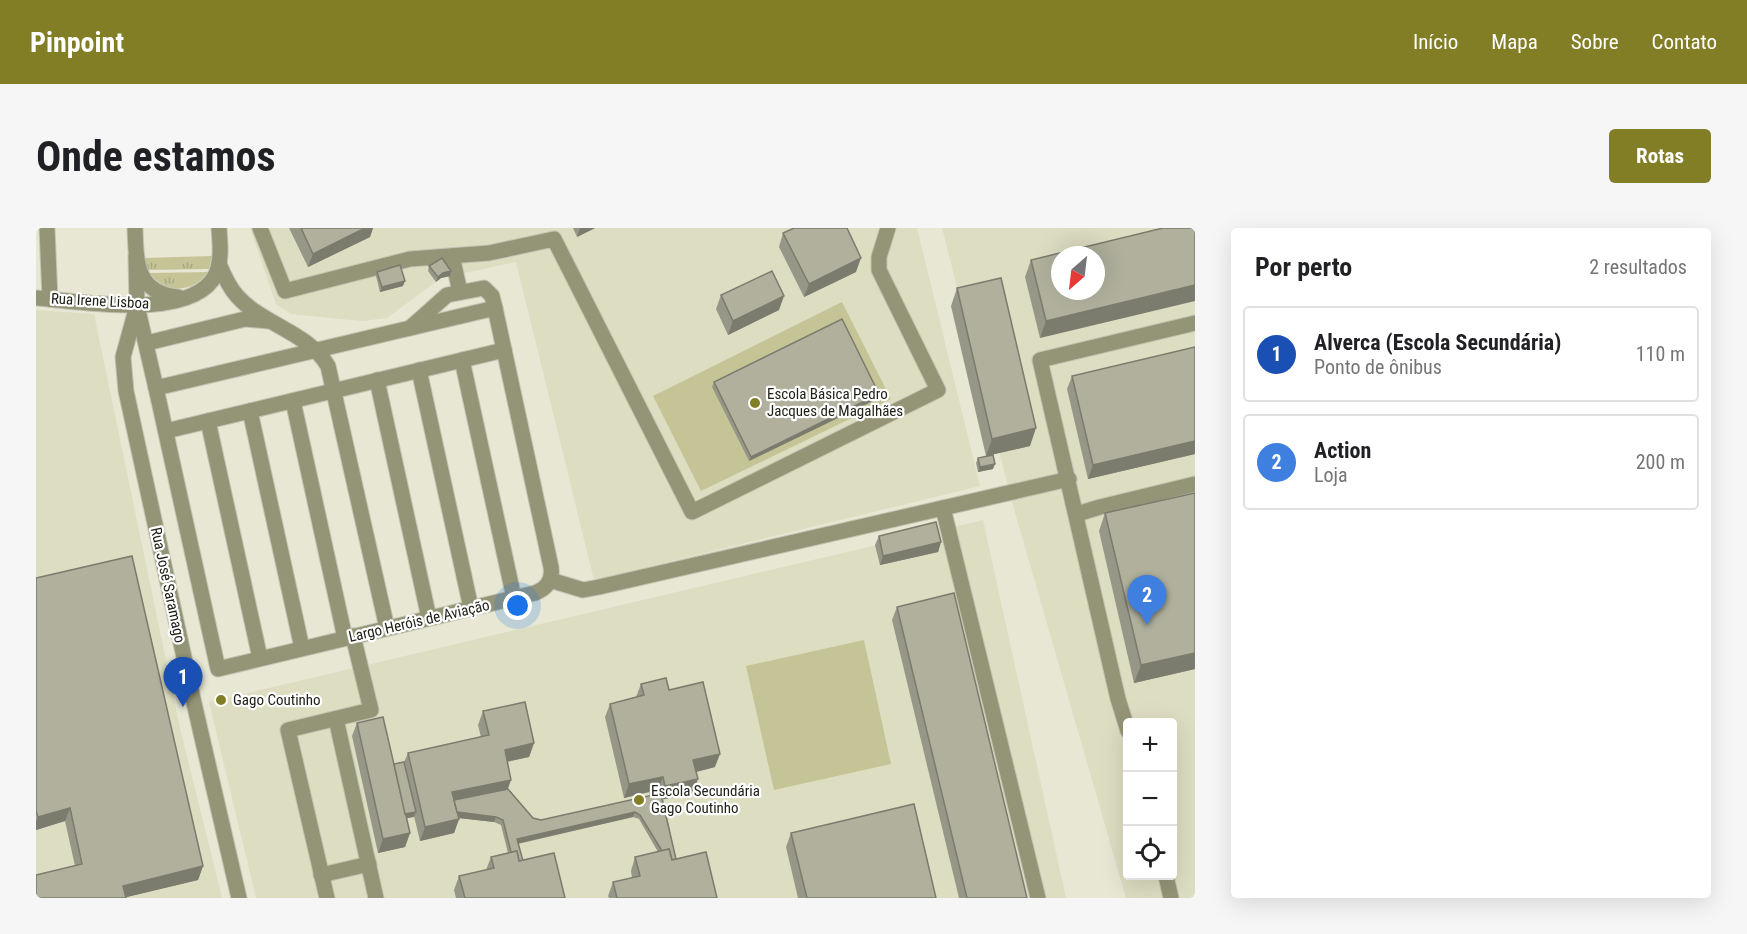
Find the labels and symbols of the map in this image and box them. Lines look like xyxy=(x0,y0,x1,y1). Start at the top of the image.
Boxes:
north arrow xyxy=(1051,246,1105,300)
street label: Rua Irene Lisboa xyxy=(50,289,150,313)
place label: Escola Básica Pedro Jacques de Magalhães xyxy=(767,385,903,420)
marker: Escola Básica Pedro Jacques de Magalhães xyxy=(748,396,762,410)
street label: Rua José Saramago xyxy=(147,526,189,644)
pin: 2 xyxy=(1128,576,1166,625)
your location xyxy=(503,591,532,620)
street label: Largo Heróis de Aviação xyxy=(347,596,491,646)
pin: 1 xyxy=(164,658,202,707)
place label: Gago Coutinho xyxy=(233,691,321,709)
marker: Gago Coutinho xyxy=(214,693,228,707)
place label: Escola Secundária Gago Coutinho xyxy=(651,782,760,817)
marker: Escola Secundária Gago Coutinho xyxy=(632,793,646,807)

